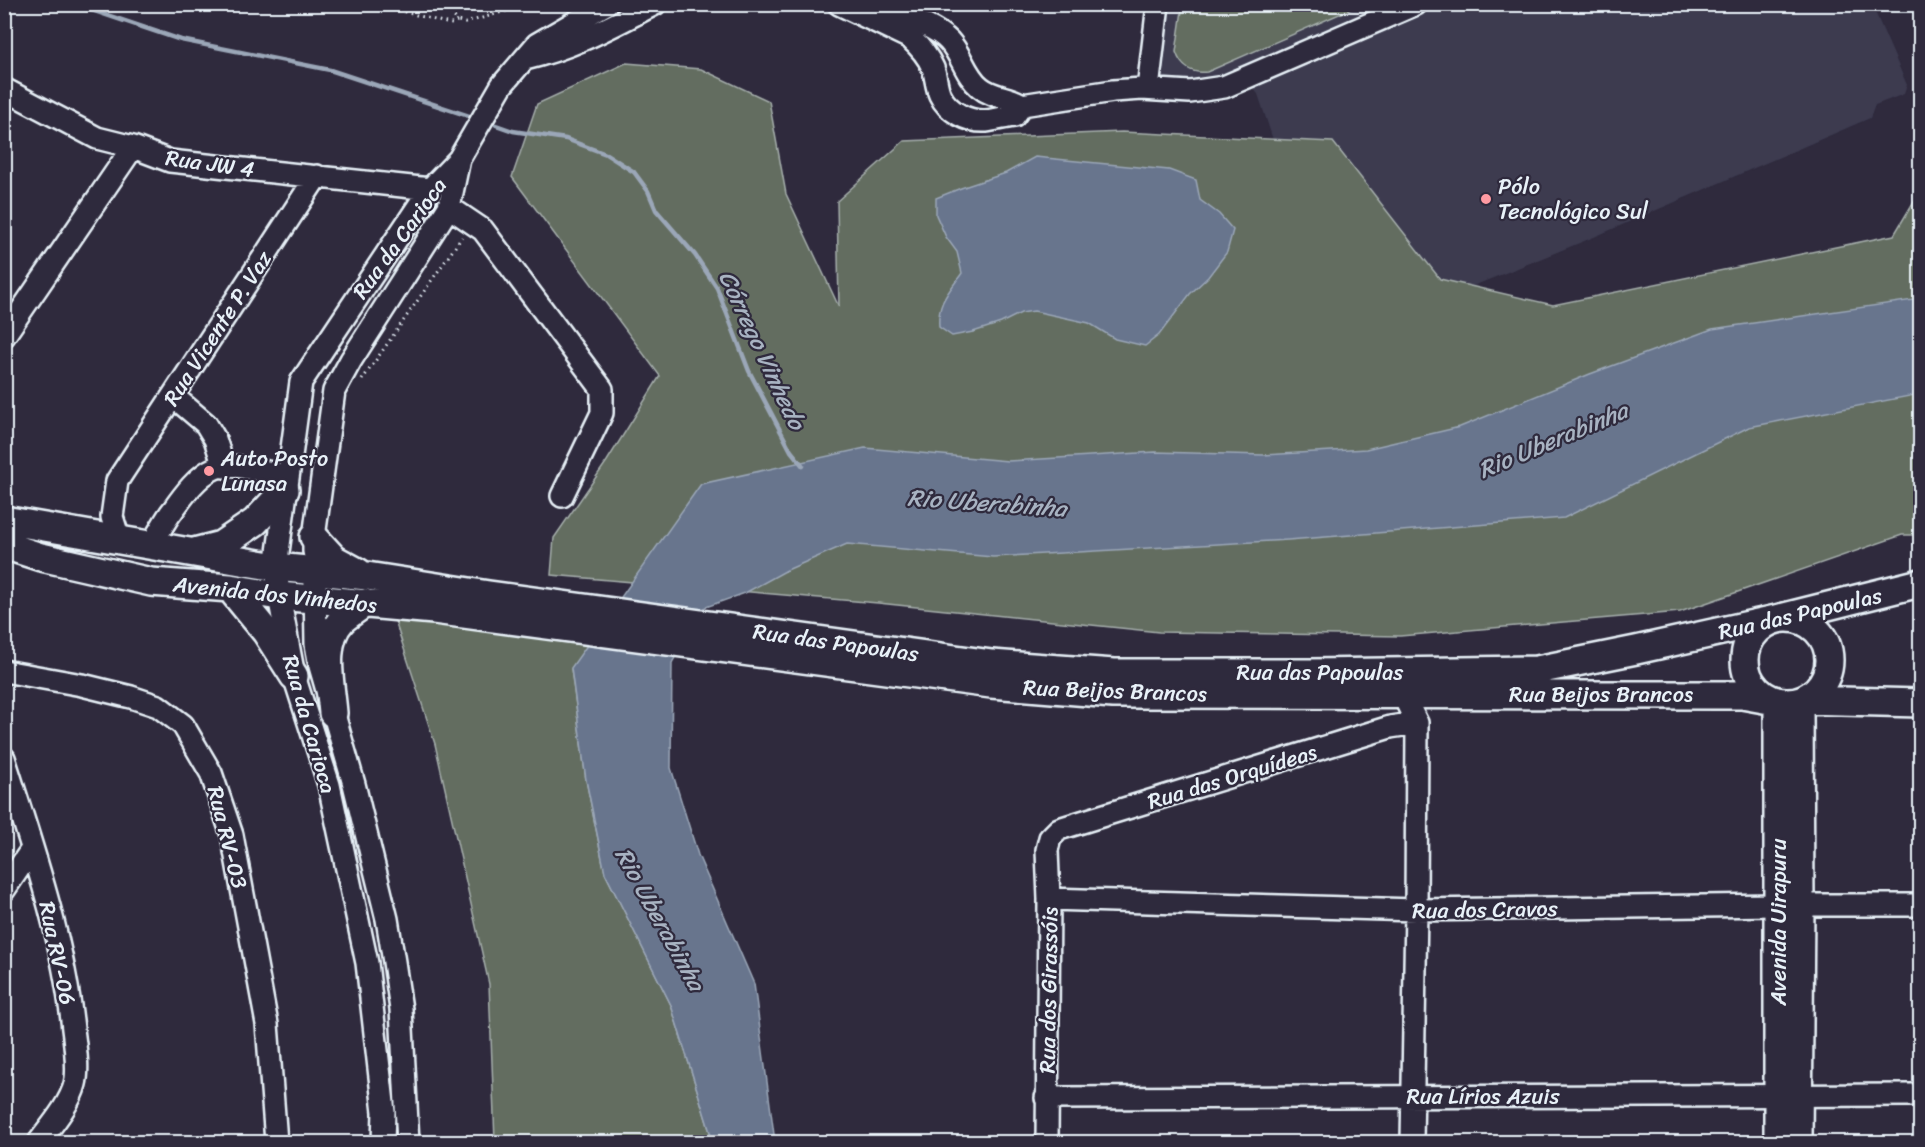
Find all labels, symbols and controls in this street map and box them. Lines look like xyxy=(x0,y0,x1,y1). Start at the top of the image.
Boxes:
street label: Rua JW 4 xyxy=(163,138,257,189)
place label: Pólo Tecnológico Sul xyxy=(1498,167,1649,231)
street label: Rua da Carioca xyxy=(342,169,457,308)
marker: Pólo Tecnológico Sul xyxy=(1479,192,1493,206)
street label: Rua Vicente P. Vaz xyxy=(152,242,283,414)
water label: Córrego Vinhedo xyxy=(707,263,818,438)
water label: Rio Uberabinha xyxy=(1472,389,1636,490)
place label: Auto Posto Lunasa xyxy=(220,439,328,503)
marker: Auto Posto Lunasa xyxy=(202,464,216,478)
water label: Rio Uberabinha xyxy=(906,477,1070,530)
street label: Avenida dos Vinhedos xyxy=(170,564,379,625)
street label: Rua das Papoulas xyxy=(1714,576,1887,651)
street label: Rua das Papoulas xyxy=(751,612,922,674)
street label: Rua da Carioca xyxy=(271,650,348,798)
street label: Rua das Papoulas xyxy=(1237,653,1404,692)
street label: Rua Beijos Brancos xyxy=(1022,668,1208,713)
street label: Rua Beijos Brancos xyxy=(1509,675,1693,714)
street label: Rua das Orquídeas xyxy=(1143,732,1322,821)
street label: Rua RV-03 xyxy=(196,782,259,893)
street label: Avenida Uirapuru xyxy=(1759,838,1798,1007)
water label: Rio Uberabinha xyxy=(603,839,718,1000)
street label: Rua dos Cravos xyxy=(1412,889,1559,930)
street label: Rua RV-06 xyxy=(28,898,87,1008)
street label: Rua dos Girassóis xyxy=(1028,906,1069,1074)
street label: Rua Lírios Azuis xyxy=(1406,1077,1560,1116)

